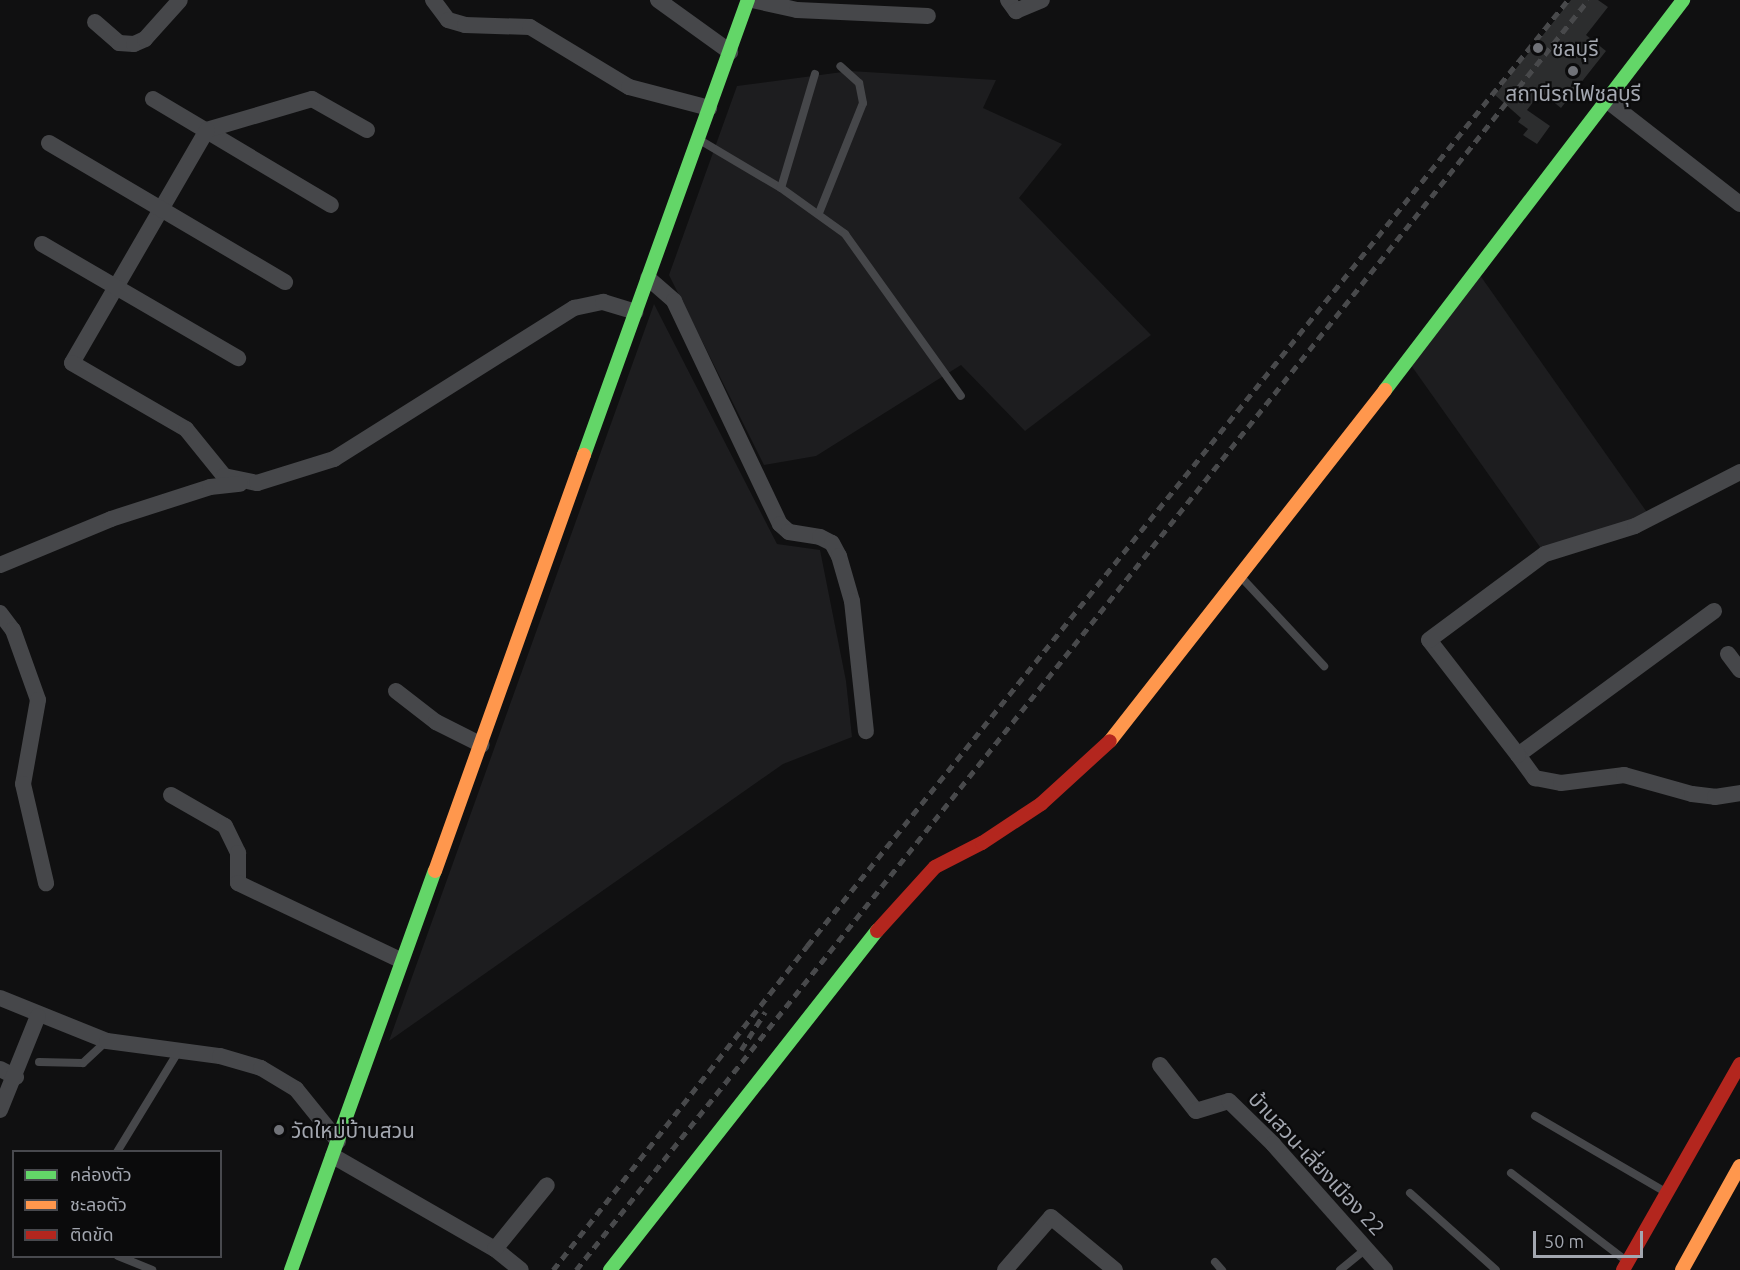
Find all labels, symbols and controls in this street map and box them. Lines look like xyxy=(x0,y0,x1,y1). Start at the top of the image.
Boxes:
place label: ชลบุรี xyxy=(1552,35,1598,61)
marker: ชลบุรี xyxy=(1529,39,1547,57)
marker: สถานีรถไฟชลบุรี xyxy=(1566,64,1580,78)
place label: สถานีรถไฟชลบุรี xyxy=(1505,80,1641,106)
street label: บ้านสวน-เลี่ยงเมือง 22 xyxy=(1244,1086,1390,1240)
place label: วัดใหม่บ้านสวน xyxy=(291,1117,415,1143)
marker: วัดใหม่บ้านสวน xyxy=(272,1123,286,1137)
legend xyxy=(12,1150,222,1258)
text: คล่องตัว xyxy=(70,1164,132,1184)
text: ชะลอตัว xyxy=(70,1194,127,1214)
scale bar xyxy=(1536,1219,1646,1257)
text: ติดขัด xyxy=(70,1224,113,1244)
text: 50 m xyxy=(1544,1231,1584,1251)

